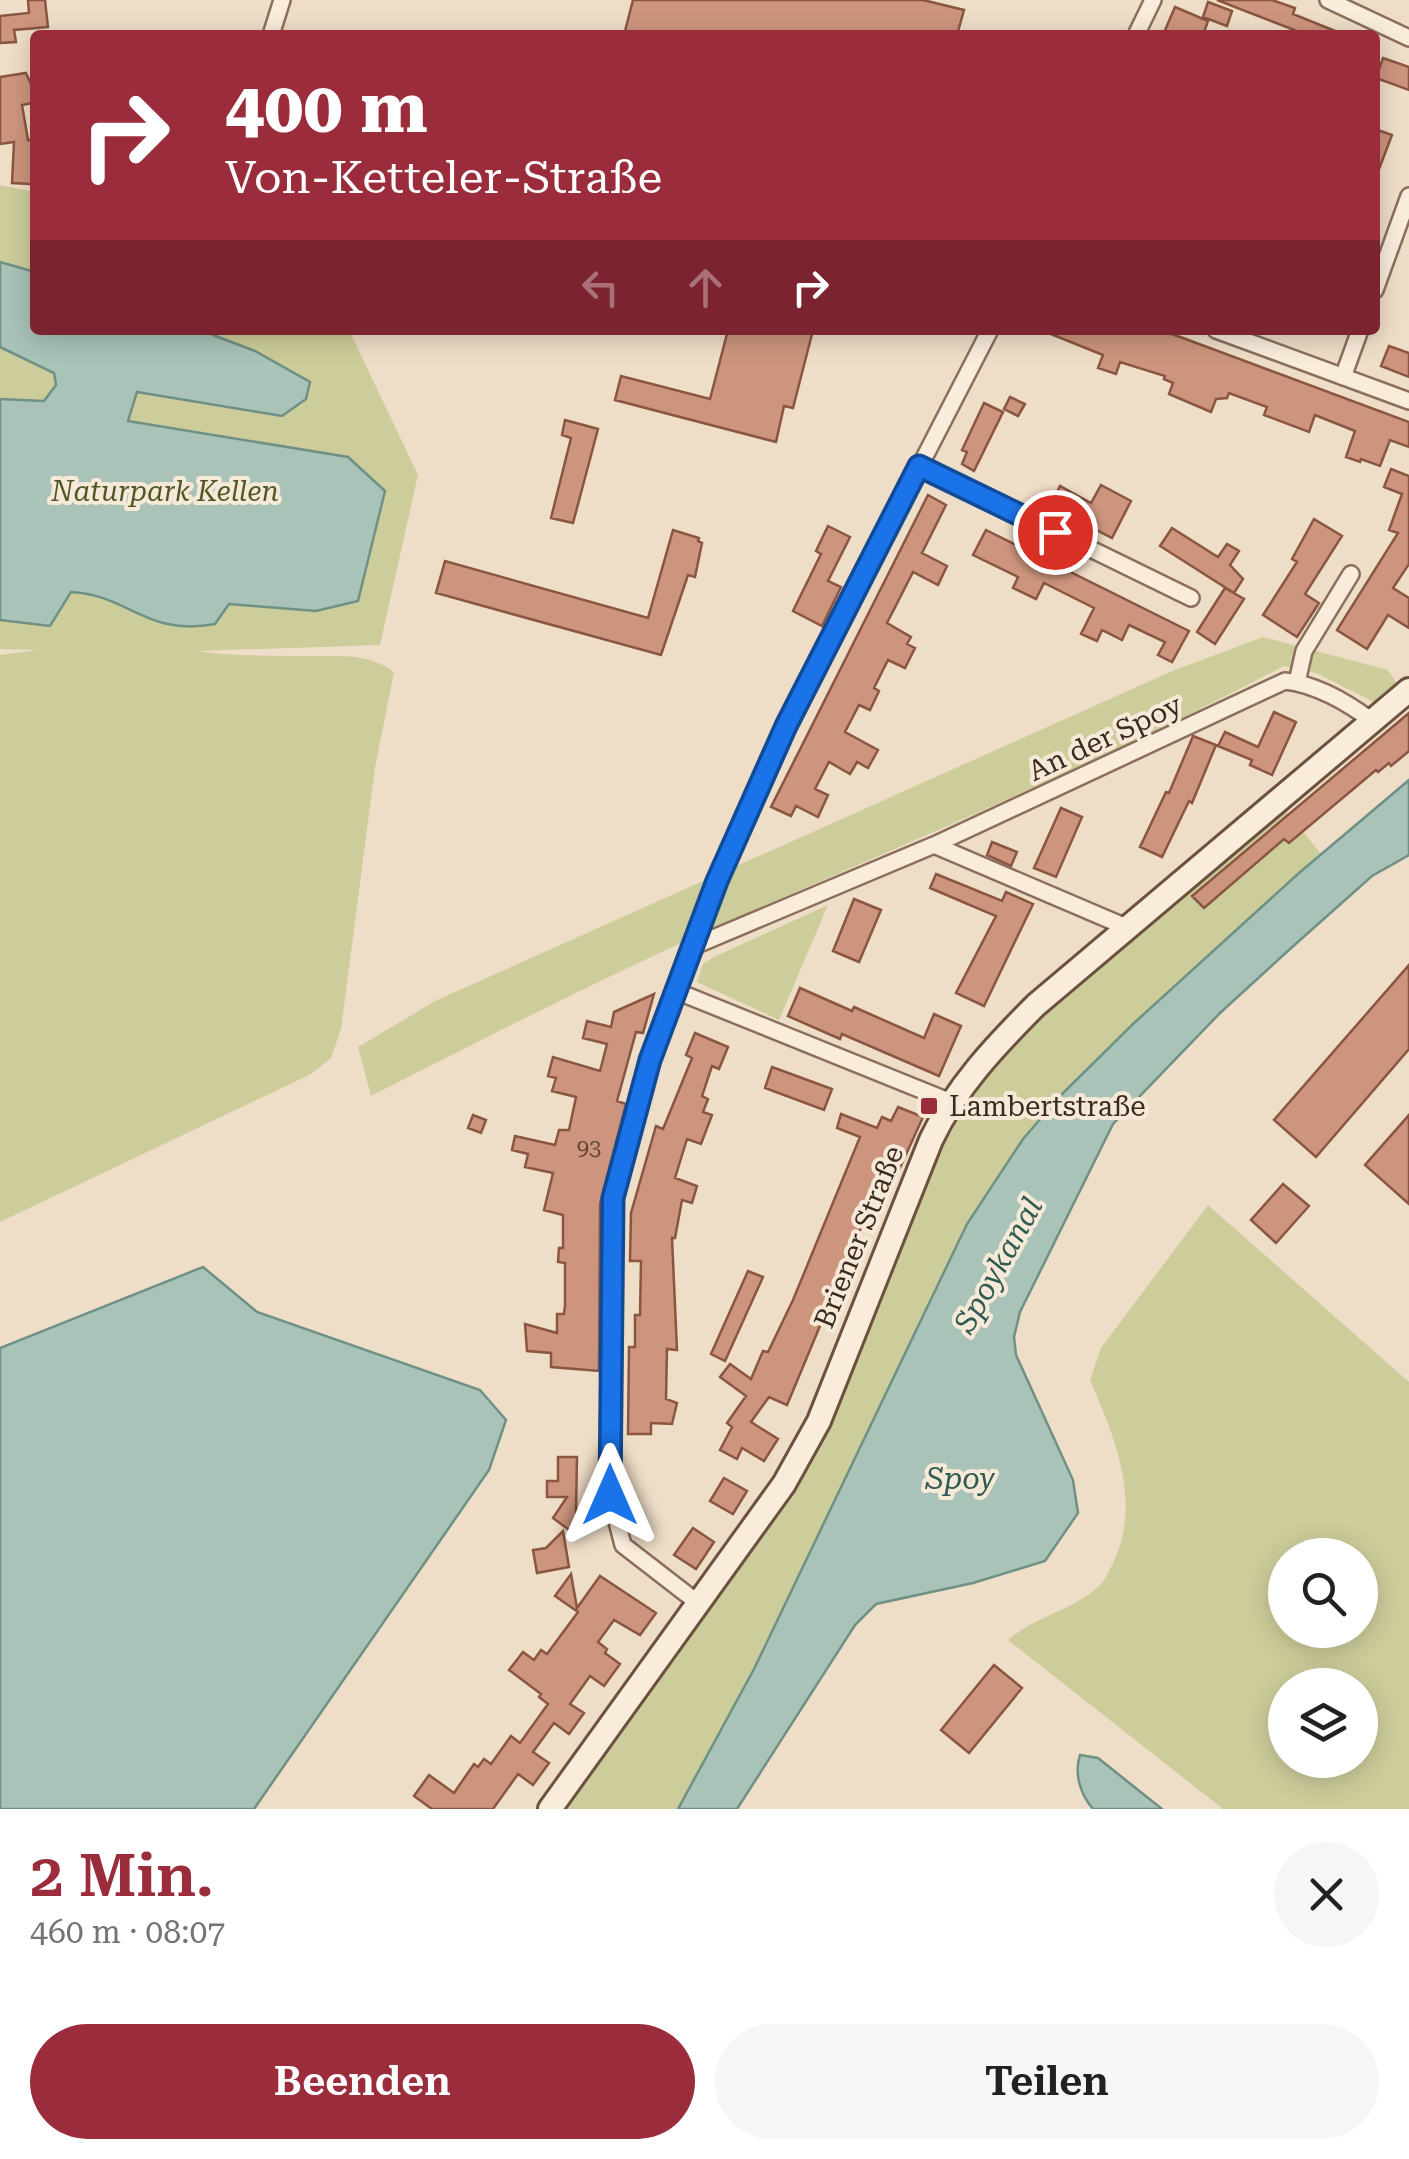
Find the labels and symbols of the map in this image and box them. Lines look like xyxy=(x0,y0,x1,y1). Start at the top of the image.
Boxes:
park label: Naturpark Kellen xyxy=(50,475,279,508)
pin xyxy=(1013,490,1098,575)
street label: An der Spoy xyxy=(1023,688,1187,788)
place label: Lambertstraße xyxy=(949,1090,1146,1123)
marker: Lambertstraße xyxy=(918,1095,940,1117)
house number: 93 xyxy=(577,1135,601,1160)
street label: Briener Straße xyxy=(807,1141,911,1333)
water label: Spoykanal xyxy=(946,1191,1049,1339)
position arrow xyxy=(558,1443,662,1547)
water label: Spoy xyxy=(924,1461,995,1496)

